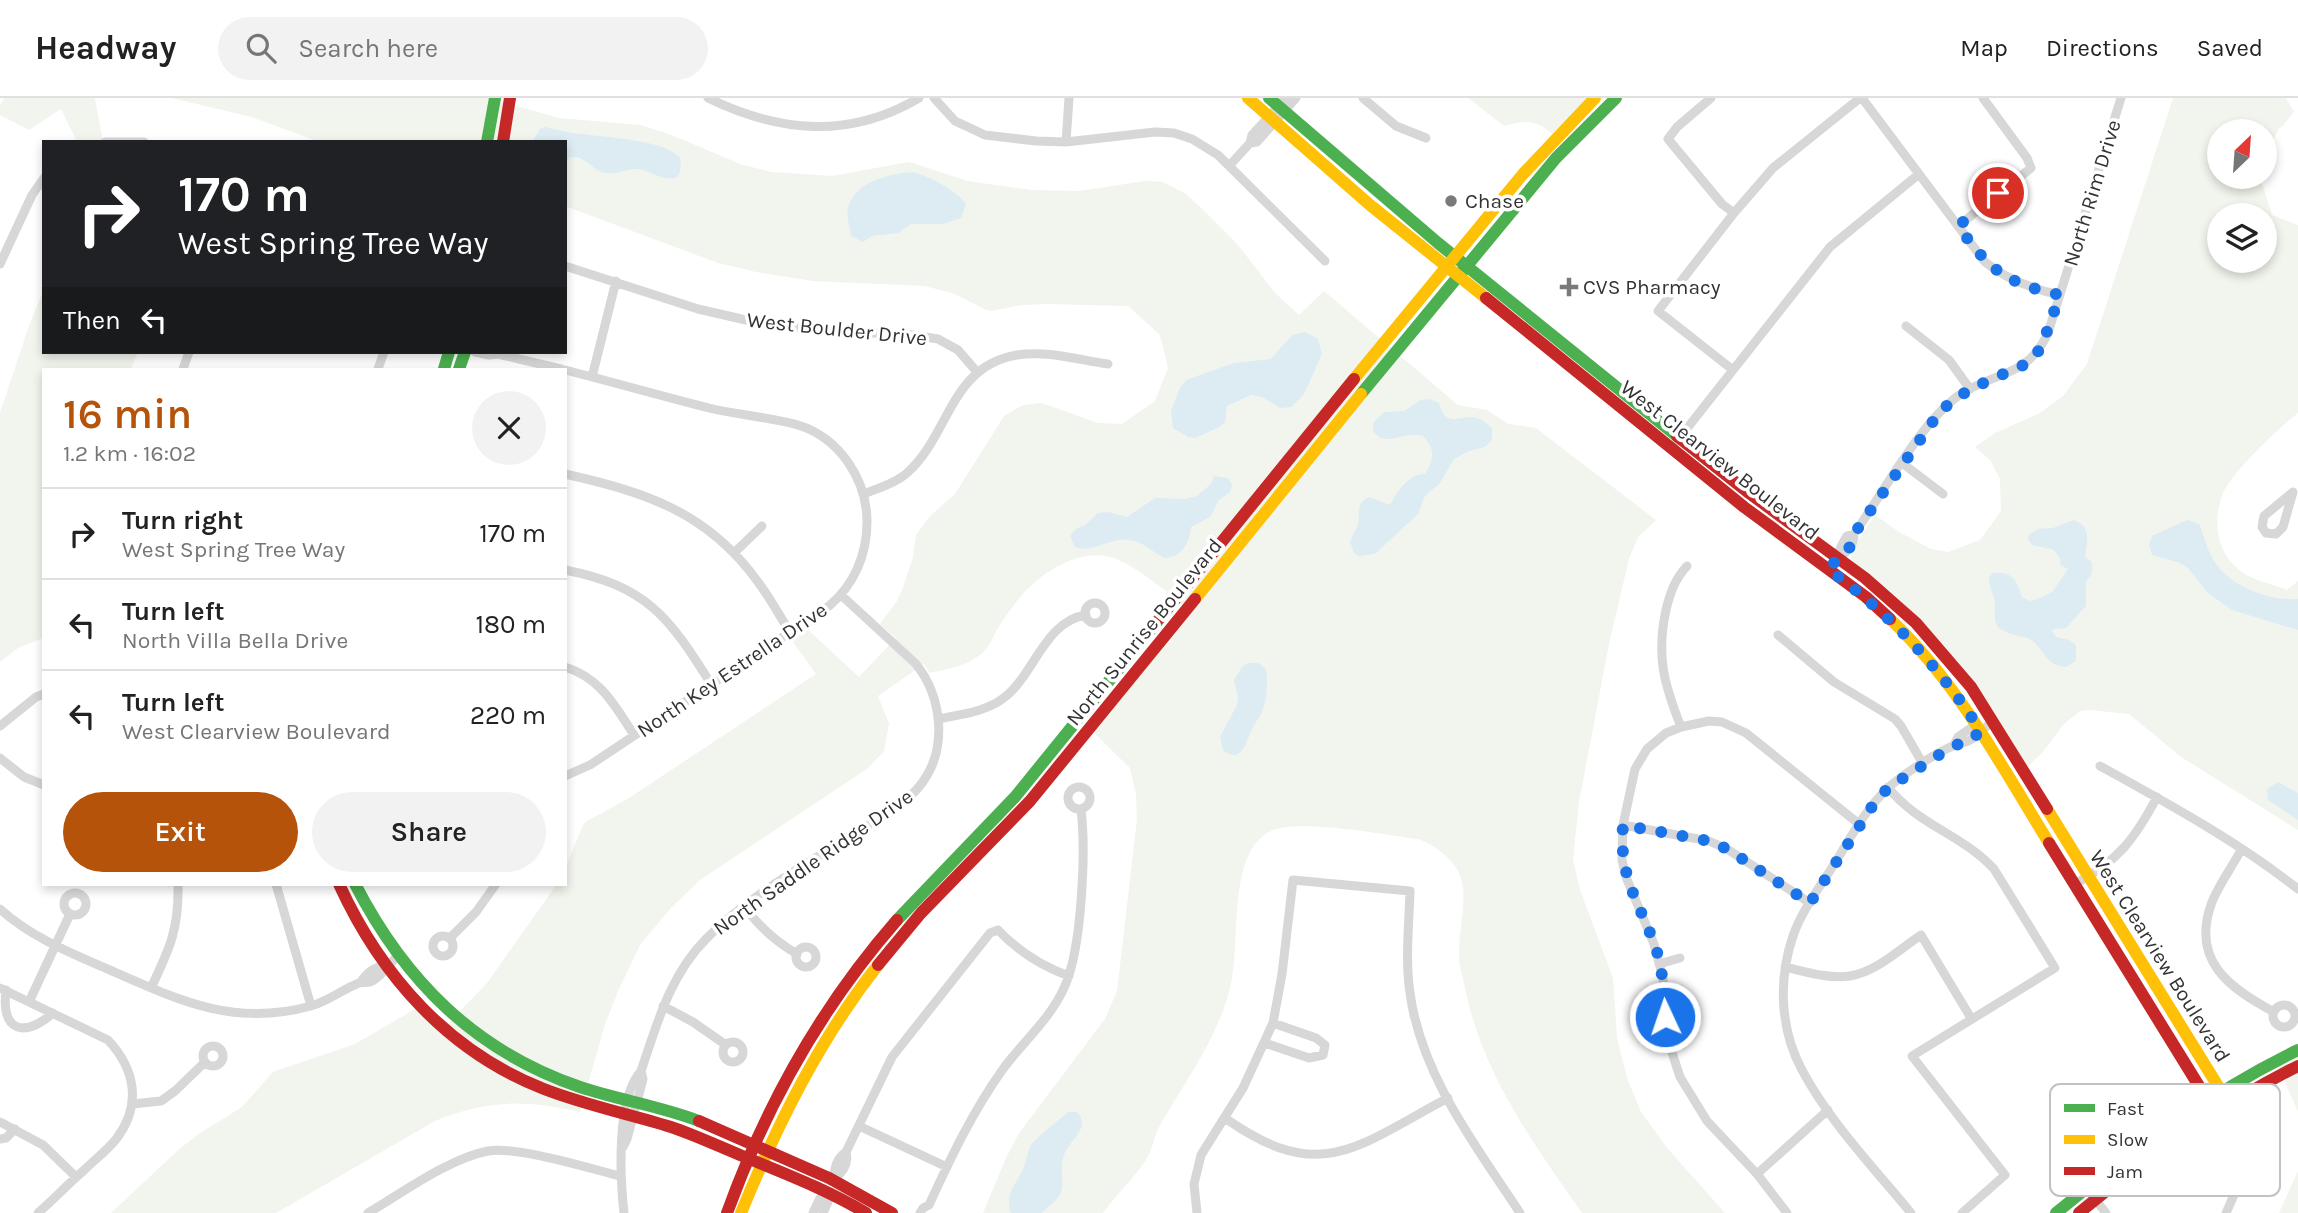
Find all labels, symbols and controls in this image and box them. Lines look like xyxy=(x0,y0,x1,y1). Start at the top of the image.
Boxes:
search box xyxy=(218,17,708,80)
text: Headway xyxy=(35,29,176,67)
icon: search xyxy=(242,29,280,67)
text: Search here xyxy=(298,33,438,64)
text: Map xyxy=(1960,34,2008,62)
text: Directions xyxy=(2046,34,2159,62)
text: Saved xyxy=(2197,34,2263,62)
street label: North Rim Drive xyxy=(2058,117,2126,269)
north arrow xyxy=(2207,119,2277,189)
map controls xyxy=(2207,119,2277,273)
pin xyxy=(1968,163,2028,223)
text: 170 m xyxy=(178,166,310,223)
icon: right xyxy=(63,168,154,259)
icon: arrive xyxy=(1979,174,2017,212)
place label: Chase xyxy=(1465,189,1524,213)
marker: Chase xyxy=(1443,193,1459,209)
button: layers xyxy=(2207,203,2277,273)
text: West Spring Tree Way xyxy=(178,225,488,262)
place label: CVS Pharmacy xyxy=(1583,275,1721,299)
marker: CVS Pharmacy xyxy=(1561,279,1577,295)
icon: left xyxy=(135,301,173,339)
text: Then xyxy=(63,305,121,336)
street label: West Boulder Drive xyxy=(746,308,928,350)
street label: West Clearview Boulevard xyxy=(1616,375,1824,545)
text: 16 min xyxy=(63,389,192,439)
button: close xyxy=(472,391,546,465)
text: 1.2 km · 16:02 xyxy=(63,440,196,467)
text: Turn right xyxy=(122,505,243,536)
icon: right xyxy=(63,515,101,553)
text: 170 m xyxy=(479,518,546,549)
street label: North Sunrise Boulevard xyxy=(1061,534,1227,730)
text: West Spring Tree Way xyxy=(122,536,345,563)
text: Turn left xyxy=(122,596,224,627)
street label: North Key Estrella Drive xyxy=(633,597,831,743)
icon: left xyxy=(63,606,101,644)
text: 180 m xyxy=(476,609,546,640)
text: North Villa Bella Drive xyxy=(122,627,348,654)
text: Turn left xyxy=(122,687,224,718)
icon: left xyxy=(63,697,101,735)
text: 220 m xyxy=(470,700,546,731)
text: West Clearview Boulevard xyxy=(122,718,391,745)
street label: North Saddle Ridge Drive xyxy=(709,784,917,940)
button: Exit xyxy=(63,792,298,872)
button: Share xyxy=(312,792,546,872)
street label: West Clearview Boulevard xyxy=(2085,846,2235,1066)
position arrow xyxy=(1628,980,1702,1054)
legend xyxy=(2050,1084,2280,1196)
text: Fast xyxy=(2107,1098,2144,1120)
text: Slow xyxy=(2107,1129,2148,1151)
text: Jam xyxy=(2107,1161,2143,1183)

